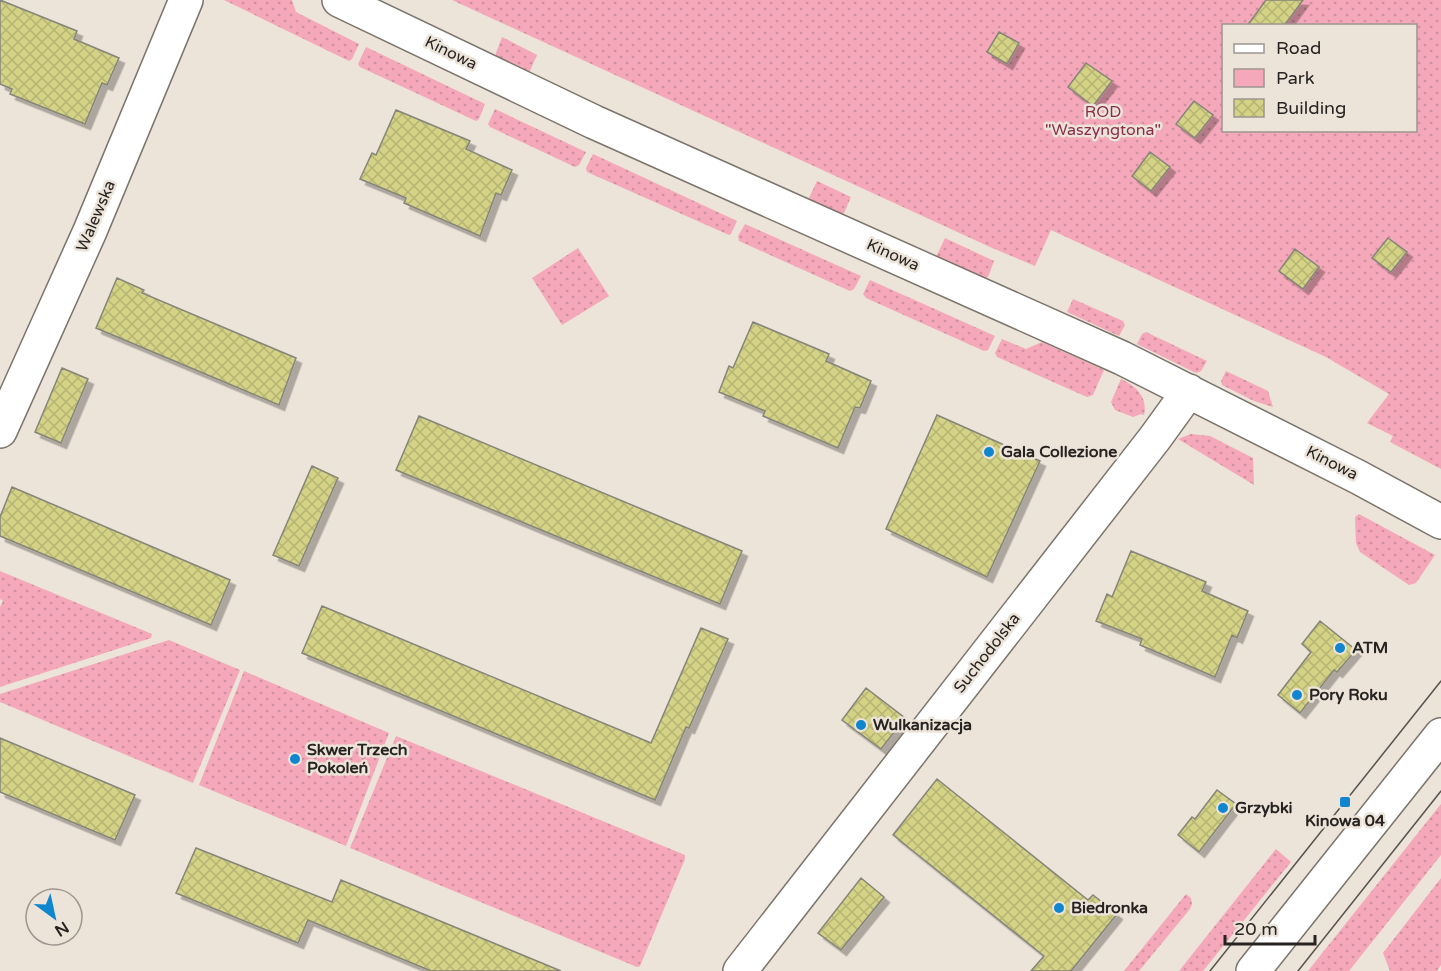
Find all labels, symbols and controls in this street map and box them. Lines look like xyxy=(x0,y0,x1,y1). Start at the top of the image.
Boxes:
legend xyxy=(1222,24,1417,132)
street label: Kinowa xyxy=(422,32,480,74)
text: Road xyxy=(1276,37,1321,59)
text: Park xyxy=(1276,67,1315,89)
text: Building xyxy=(1276,97,1346,119)
park label: ROD "Waszyngtona" xyxy=(1045,102,1161,140)
street label: Walewska xyxy=(72,177,120,255)
street label: Kinowa xyxy=(864,235,922,275)
street label: Kinowa xyxy=(1303,441,1361,485)
place label: Gala Collezione xyxy=(1001,442,1117,462)
marker: Gala Collezione xyxy=(982,445,996,459)
street label: Suchodolska xyxy=(949,609,1025,697)
place label: ATM xyxy=(1352,638,1388,658)
marker: ATM xyxy=(1333,641,1347,655)
place label: Pory Roku xyxy=(1309,685,1388,705)
marker: Pory Roku xyxy=(1290,688,1304,702)
place label: Wulkanizacja xyxy=(873,715,972,735)
marker: Wulkanizacja xyxy=(854,718,868,732)
place label: Skwer Trzech Pokoleń xyxy=(307,740,408,778)
marker: Skwer Trzech Pokoleń xyxy=(288,752,302,766)
marker: Kinowa 04 xyxy=(1338,795,1352,809)
place label: Grzybki xyxy=(1235,798,1293,818)
marker: Grzybki xyxy=(1216,801,1230,815)
place label: Kinowa 04 xyxy=(1305,811,1385,831)
north arrow xyxy=(24,887,84,947)
place label: Biedronka xyxy=(1071,898,1148,918)
marker: Biedronka xyxy=(1052,901,1066,915)
scale bar xyxy=(1225,908,1315,946)
text: N xyxy=(51,917,72,941)
text: 20 m xyxy=(1234,918,1278,940)

